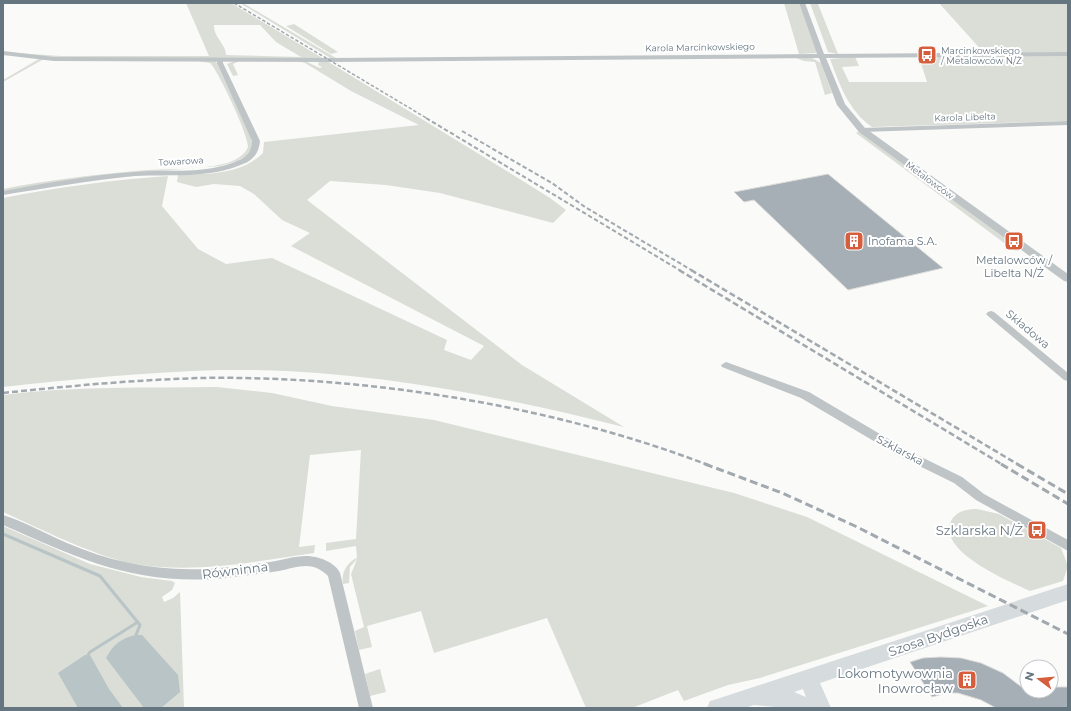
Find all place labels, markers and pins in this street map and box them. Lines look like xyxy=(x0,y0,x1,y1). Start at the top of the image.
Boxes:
bus stop icon: Marcinkowskiego / Metalowców N/Ż xyxy=(916,44,938,66)
place label: Marcinkowskiego / Metalowców N/Ż xyxy=(940,45,1022,66)
building icon: Inofama S.A. xyxy=(843,230,865,252)
bus stop icon: Metalowców / Libelta N/Ż xyxy=(1003,230,1025,252)
place label: Inofama S.A. xyxy=(868,234,937,248)
place label: Metalowców / Libelta N/Ż xyxy=(976,253,1053,280)
bus stop icon: Szklarska N/Ż xyxy=(1026,519,1048,541)
place label: Szklarska N/Ż xyxy=(936,522,1024,538)
place label: Lokomotywownia Inowrocław xyxy=(837,665,954,696)
building icon: Lokomotywownia Inowrocław xyxy=(956,669,978,691)

